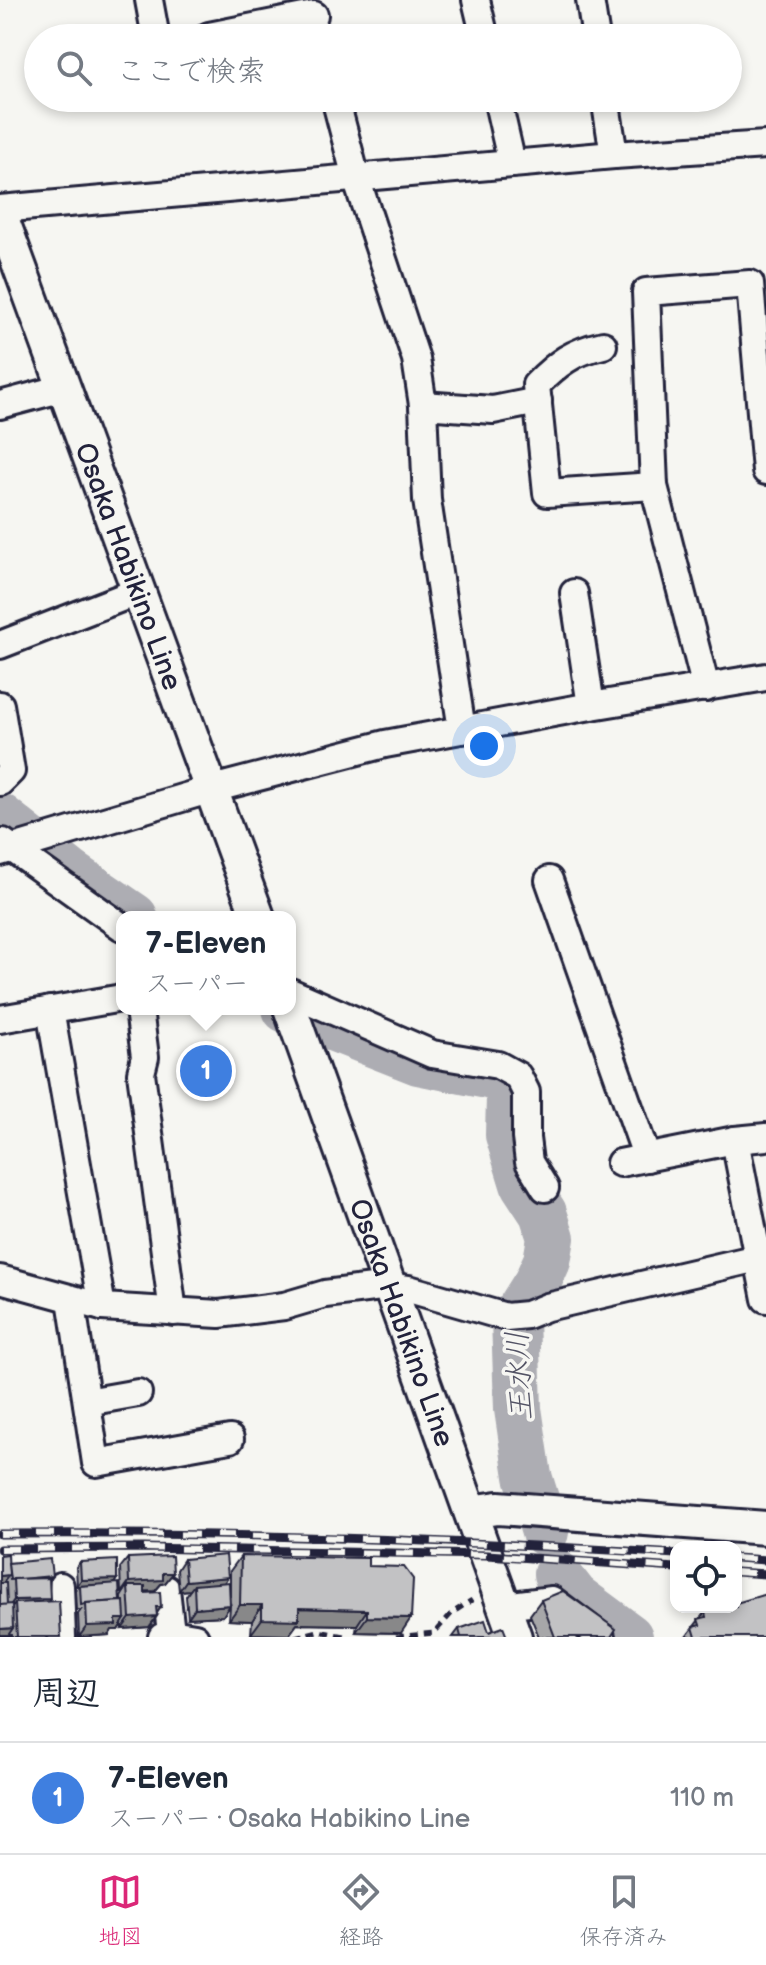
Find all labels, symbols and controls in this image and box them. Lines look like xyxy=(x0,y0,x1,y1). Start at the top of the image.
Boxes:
search box xyxy=(24,24,742,112)
icon: search xyxy=(52,46,96,90)
text: ここで検索 xyxy=(116,54,266,90)
street label: Osaka Habikino Line xyxy=(68,438,188,695)
your location xyxy=(464,726,504,766)
popup xyxy=(116,911,296,1015)
text: 7-Eleven xyxy=(146,926,266,962)
text: スーパー xyxy=(146,969,249,1000)
pin: 1 xyxy=(180,1041,232,1101)
street label: Osaka Habikino Line xyxy=(342,1195,461,1451)
water label: 王水川 xyxy=(500,1330,540,1422)
map controls xyxy=(670,1541,742,1613)
button: locate xyxy=(670,1541,742,1613)
text: 周辺 xyxy=(32,1673,100,1714)
text: 7-Eleven xyxy=(108,1761,229,1797)
text: 1 xyxy=(53,1783,63,1814)
text: 110 m xyxy=(670,1783,734,1814)
text: スーパー · Osaka Habikino Line xyxy=(108,1804,470,1835)
tab: 地図 xyxy=(98,1870,142,1951)
tab: 経路 xyxy=(339,1870,383,1951)
tab: 保存済み xyxy=(580,1870,668,1951)

